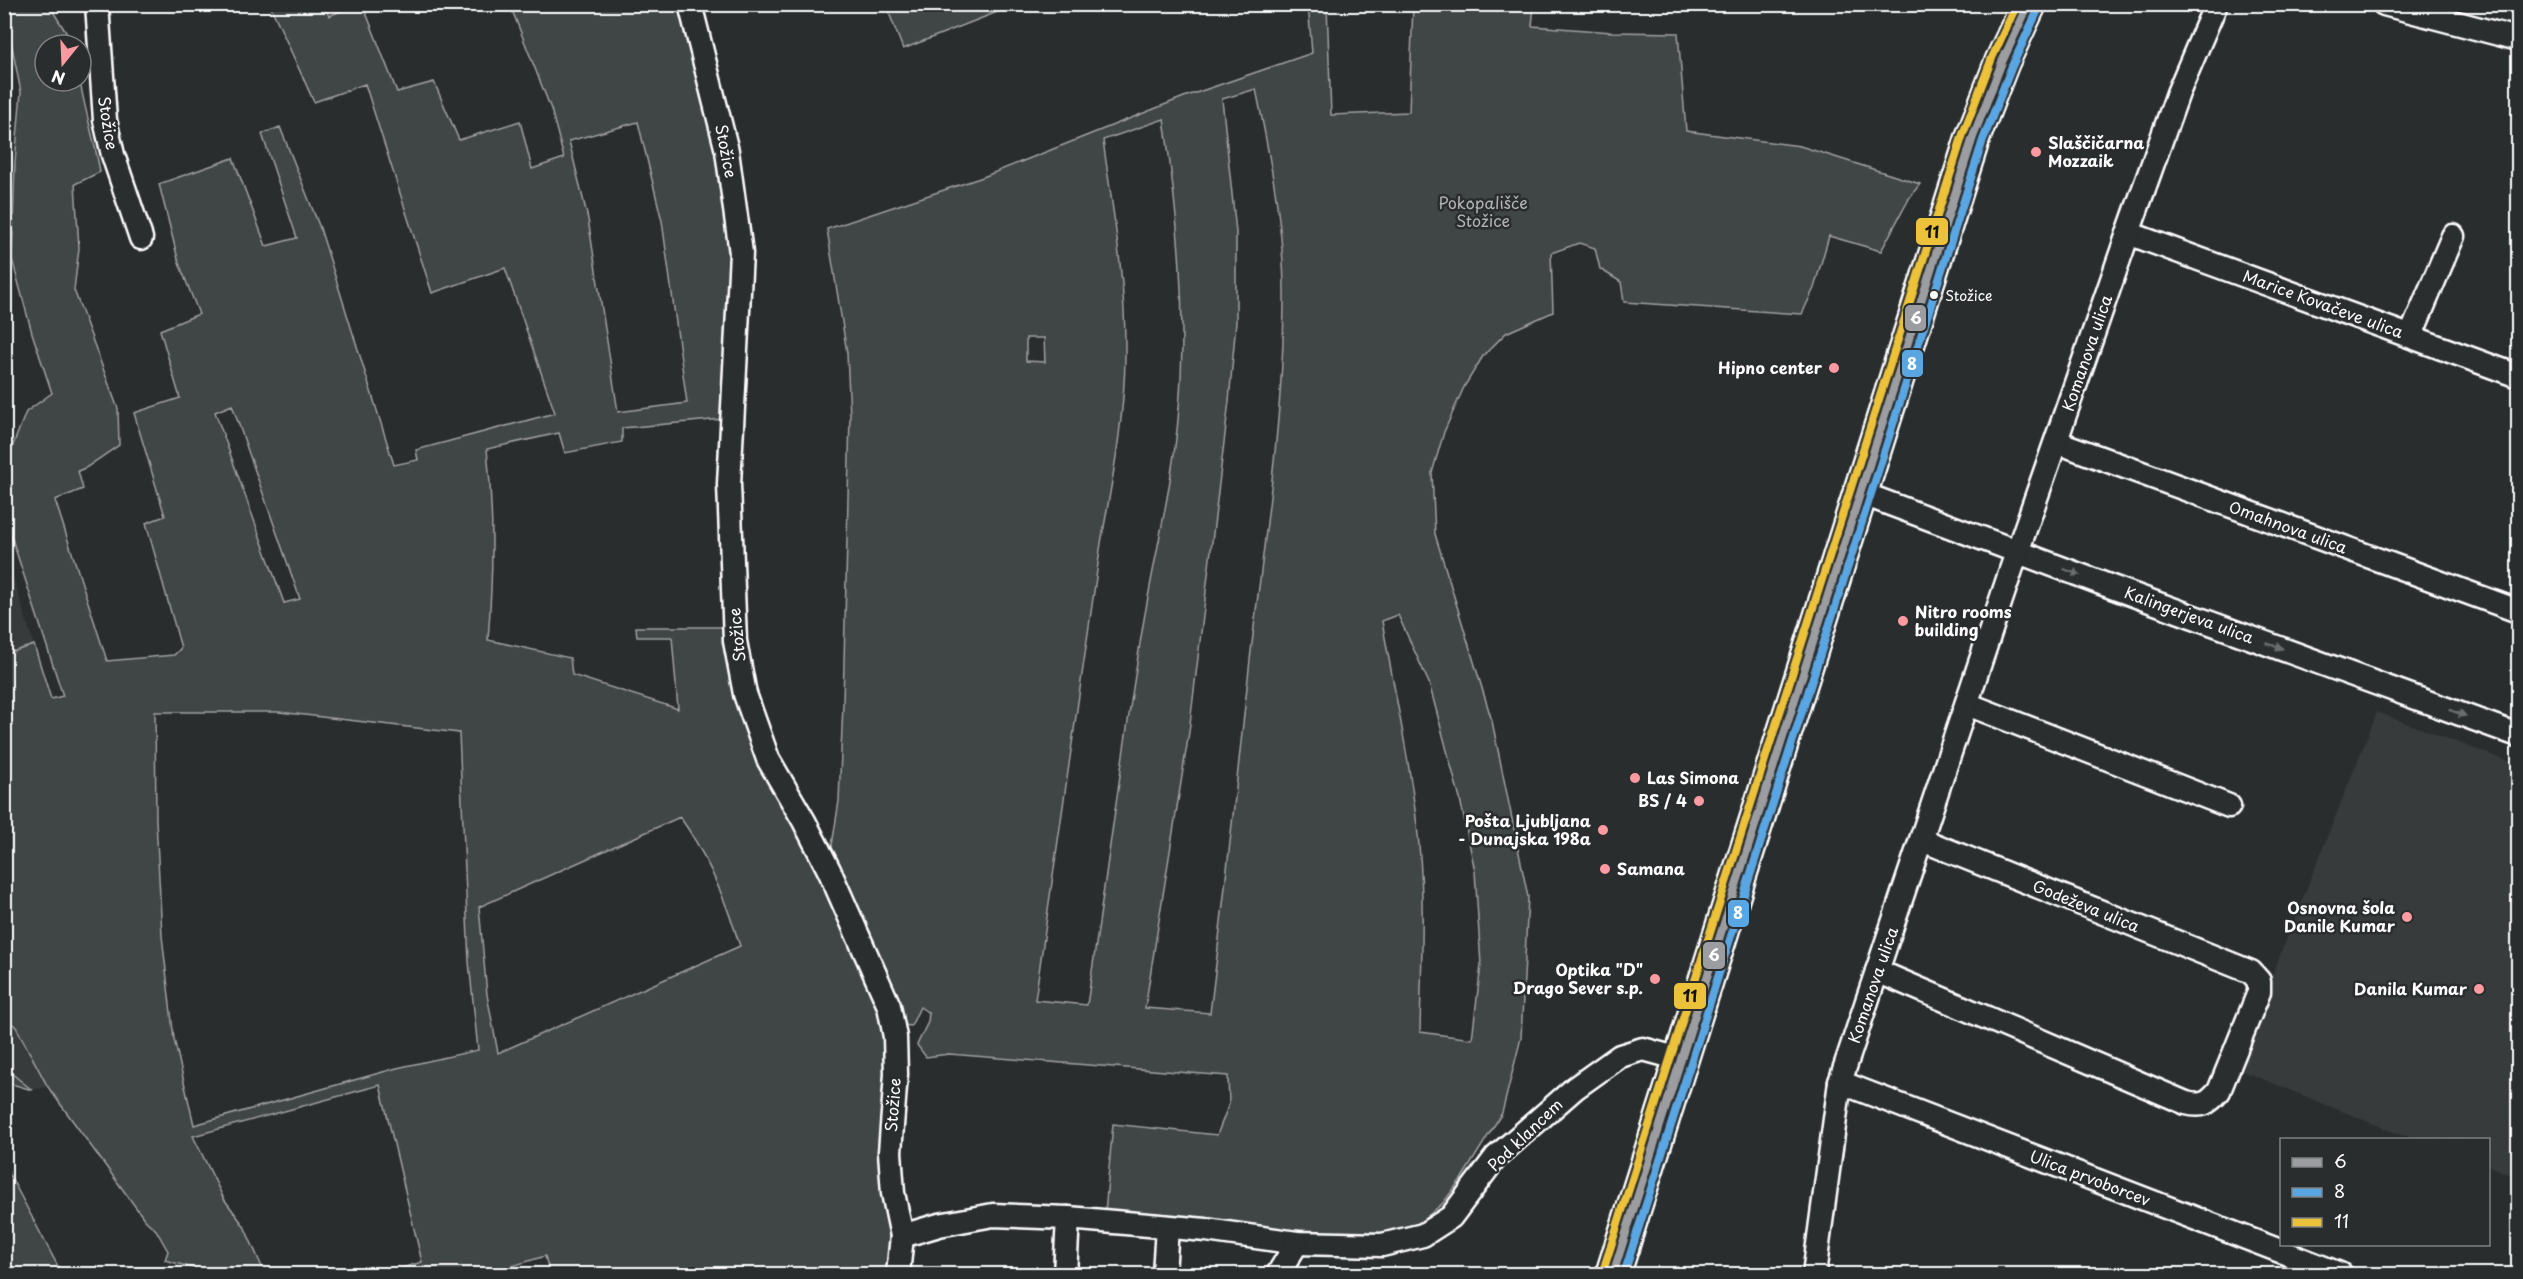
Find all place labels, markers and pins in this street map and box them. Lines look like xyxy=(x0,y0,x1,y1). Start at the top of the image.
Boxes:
place label: Slaščičarna Mozzaik xyxy=(2048,130,2144,172)
marker: Slaščičarna Mozzaik xyxy=(2029,145,2043,159)
place label: Stožice xyxy=(1945,285,1992,306)
marker: Stožice xyxy=(1928,289,1940,301)
place label: Hipno center xyxy=(1718,355,1823,379)
marker: Hipno center xyxy=(1827,361,1841,375)
place label: Nitro rooms building xyxy=(1915,599,2012,641)
marker: Nitro rooms building xyxy=(1896,614,1910,628)
place label: Las Simona xyxy=(1647,765,1739,789)
marker: Las Simona xyxy=(1628,771,1642,785)
place label: BS / 4 xyxy=(1638,788,1687,812)
marker: BS / 4 xyxy=(1692,794,1706,808)
place label: Pošta Ljubljana - Dunajska 198a xyxy=(1458,808,1591,850)
marker: Pošta Ljubljana - Dunajska 198a xyxy=(1596,823,1610,837)
place label: Samana xyxy=(1617,856,1685,880)
marker: Samana xyxy=(1598,862,1612,876)
place label: Osnovna šola Danile Kumar xyxy=(2284,895,2396,937)
marker: Osnovna šola Danile Kumar xyxy=(2400,910,2414,924)
place label: Optika "D" Drago Sever s.p. xyxy=(1513,957,1643,999)
marker: Optika "D" Drago Sever s.p. xyxy=(1648,972,1662,986)
place label: Danila Kumar xyxy=(2354,976,2468,1000)
marker: Danila Kumar xyxy=(2472,982,2486,996)

